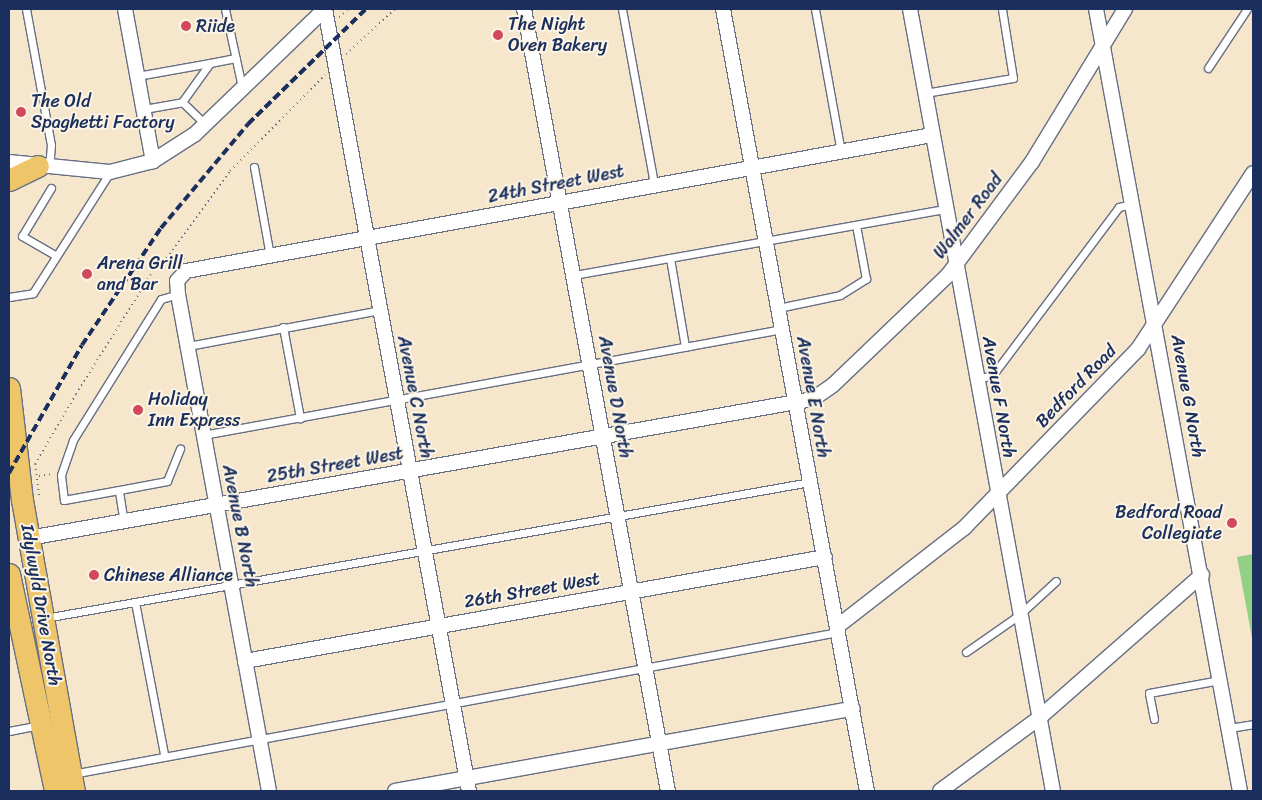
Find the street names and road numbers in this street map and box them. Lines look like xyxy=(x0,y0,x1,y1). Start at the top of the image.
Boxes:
street label: 24th Street West xyxy=(485,160,627,208)
street label: Walmer Road xyxy=(929,169,1007,263)
street label: Avenue G North xyxy=(1167,333,1209,459)
street label: Avenue C North xyxy=(393,334,437,460)
street label: Avenue D North xyxy=(594,334,636,460)
street label: Avenue E North xyxy=(792,335,834,459)
street label: Avenue F North xyxy=(978,335,1020,459)
street label: Bedford Road xyxy=(1031,340,1121,432)
street label: 25th Street West xyxy=(264,442,406,488)
street label: Avenue B North xyxy=(218,463,262,589)
street label: Idylwyld Drive North xyxy=(16,522,66,688)
street label: 26th Street West xyxy=(462,567,602,613)

